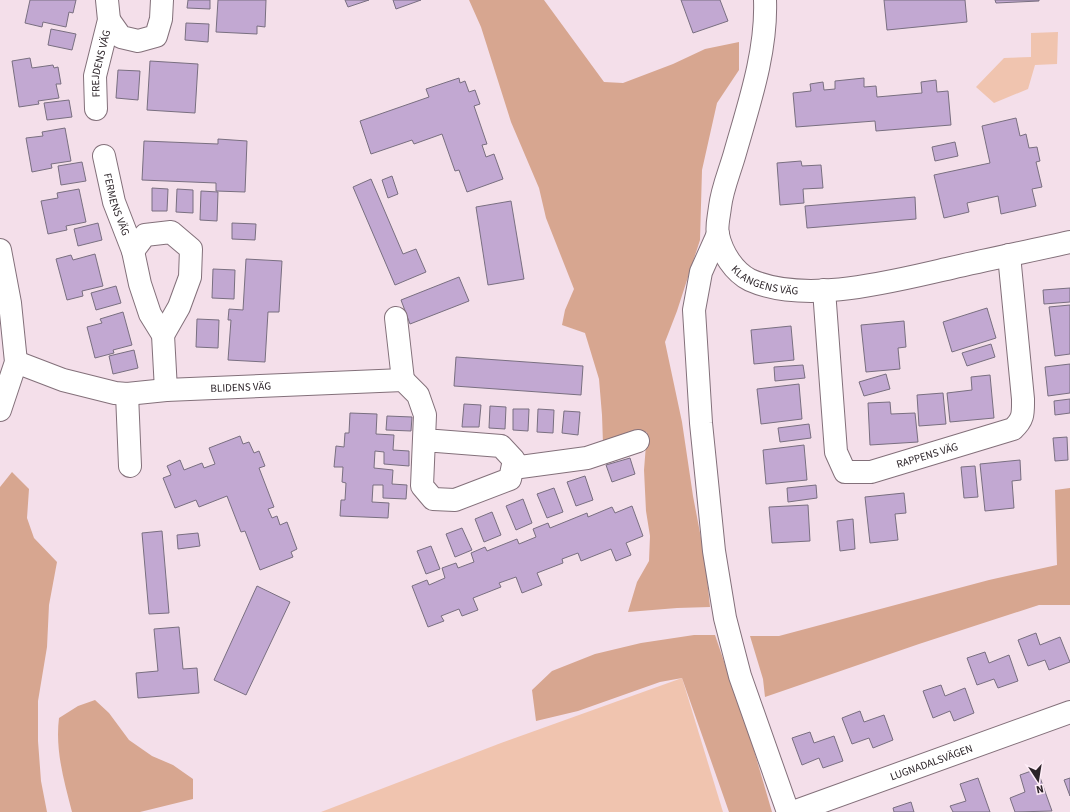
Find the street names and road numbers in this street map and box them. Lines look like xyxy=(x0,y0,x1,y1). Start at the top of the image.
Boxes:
street label: FREJDENS VÄG xyxy=(88,28,114,98)
street label: FERMENS VÄG xyxy=(100,172,133,238)
street label: KLANGENS VÄG xyxy=(728,262,799,299)
street label: BLIDENS VÄG xyxy=(210,379,272,396)
street label: RAPPENS VÄG xyxy=(895,439,960,472)
street label: LUGNADALSVÄGEN xyxy=(888,741,975,784)

